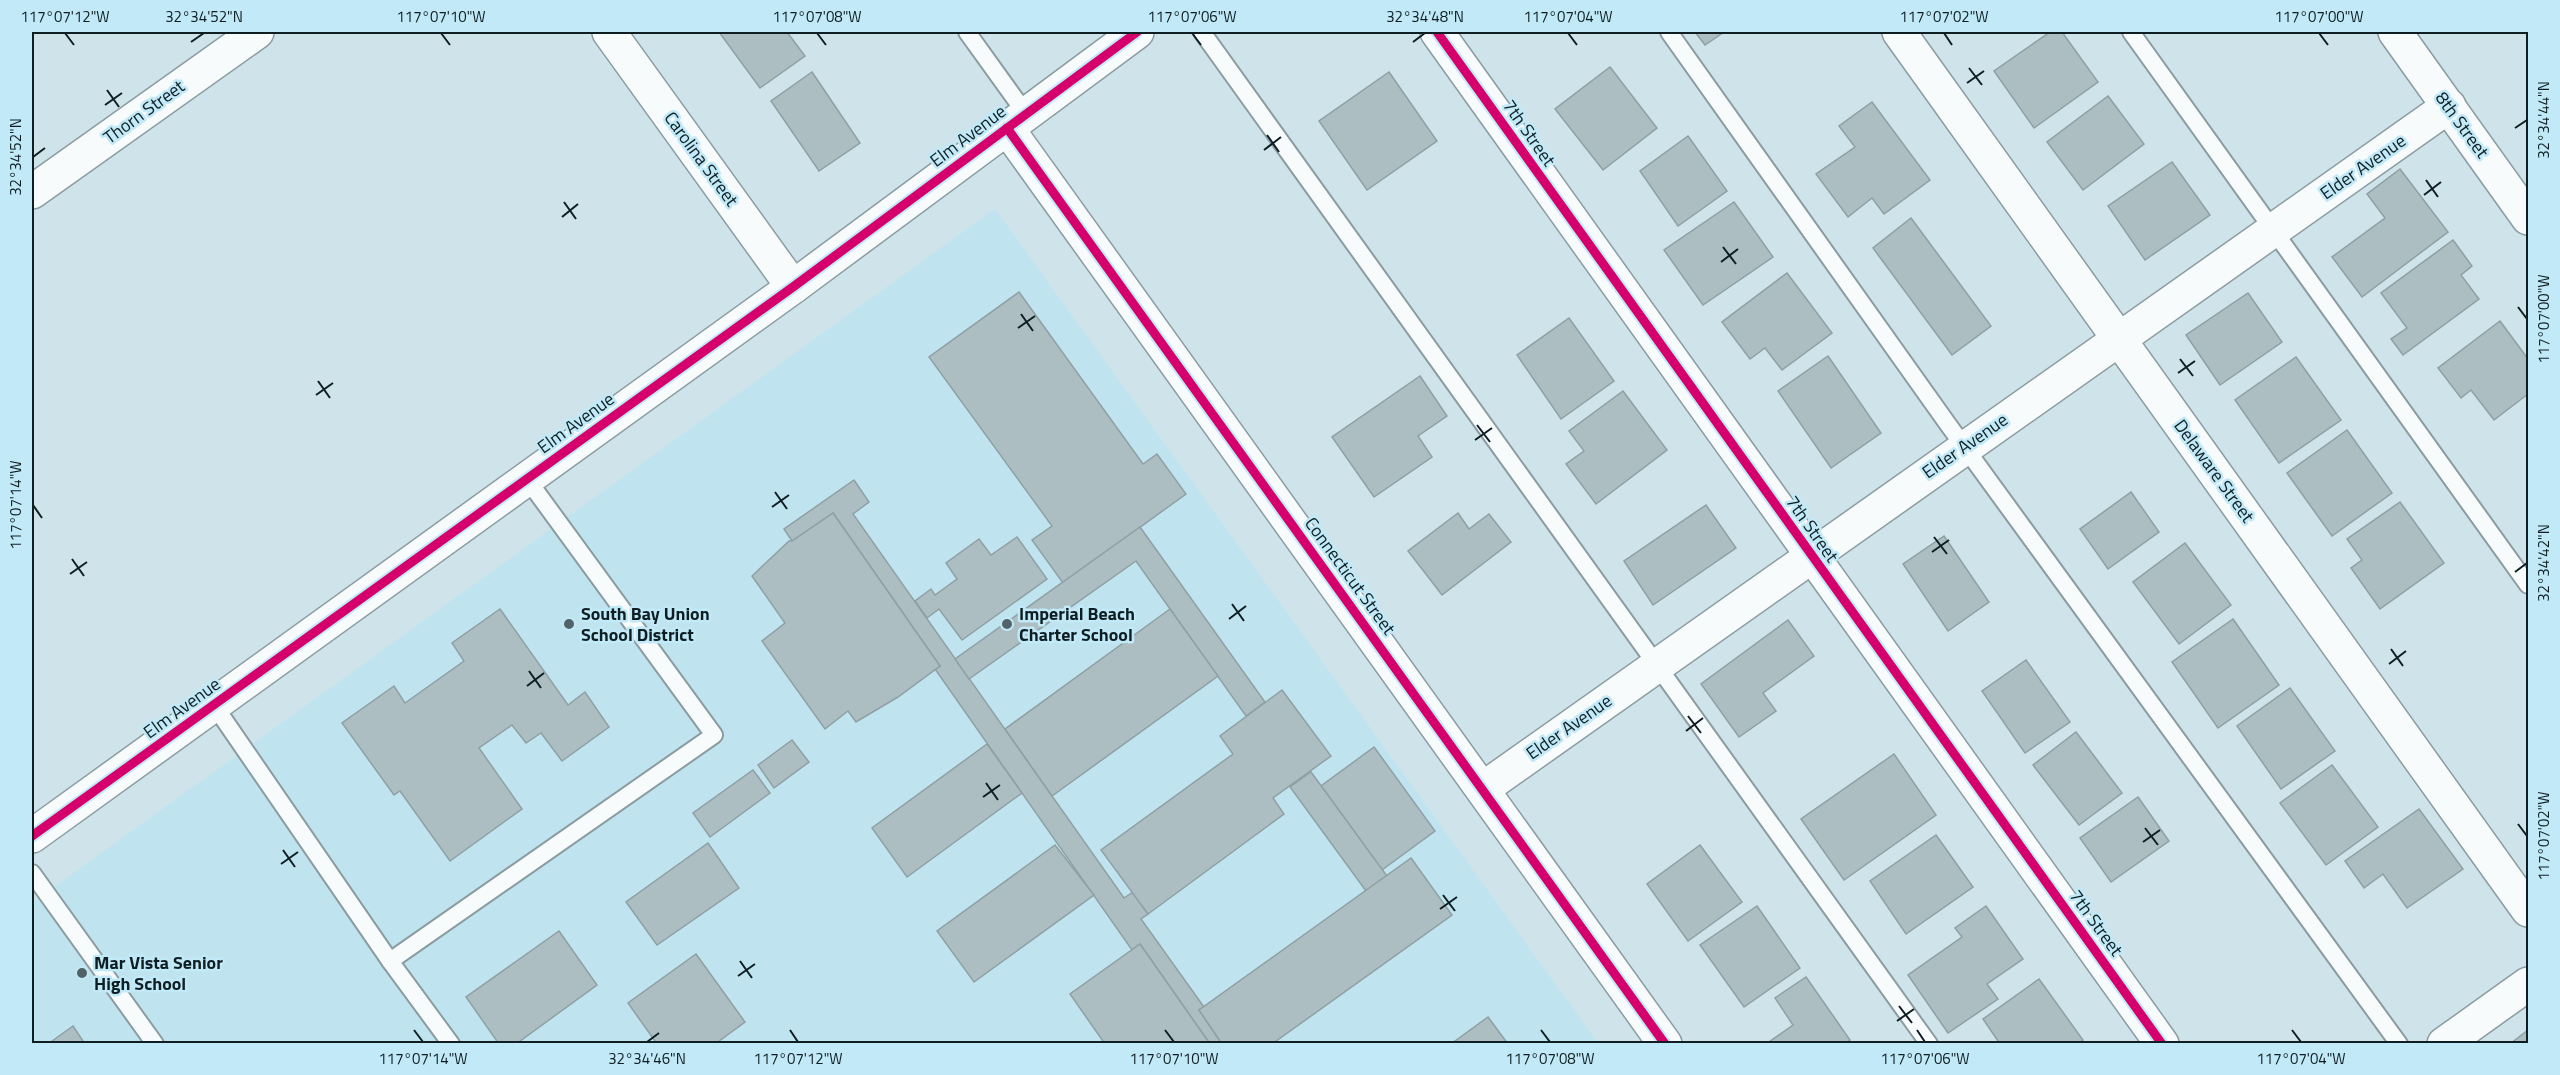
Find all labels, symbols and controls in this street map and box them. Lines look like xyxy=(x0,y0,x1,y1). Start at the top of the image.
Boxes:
text: 117°07'12"W xyxy=(20,5,110,28)
text: 32°34'52"N xyxy=(165,5,243,28)
text: 117°07'10"W xyxy=(396,5,486,28)
text: 117°07'08"W xyxy=(772,5,862,28)
text: 117°07'06"W xyxy=(1147,5,1237,28)
text: 32°34'48"N xyxy=(1386,5,1464,28)
text: 117°07'04"W xyxy=(1523,5,1613,28)
text: 117°07'02"W xyxy=(1899,5,1989,28)
text: 117°07'00"W xyxy=(2274,5,2364,28)
street label: Thorn Street xyxy=(97,72,191,150)
text: 32°34'44"N xyxy=(2532,81,2555,159)
street label: 8th Street xyxy=(2429,86,2496,164)
street label: 7th Street xyxy=(1496,94,1563,172)
street label: Elm Avenue xyxy=(924,98,1012,173)
street label: Carolina Street xyxy=(658,106,745,212)
text: 32°34'52"N xyxy=(4,118,27,196)
street label: Elder Avenue xyxy=(2314,127,2411,206)
text: 117°07'00"W xyxy=(2532,274,2555,364)
street label: Elm Avenue xyxy=(532,385,620,460)
street label: Elder Avenue xyxy=(1916,406,2013,485)
street label: Delaware Street xyxy=(2168,413,2262,529)
text: 117°07'14"W xyxy=(4,460,27,550)
street label: 7th Street xyxy=(1779,490,1846,568)
street label: Connecticut Street xyxy=(1298,511,1403,641)
text: 32°34'42"N xyxy=(2532,524,2555,602)
place label: South Bay Union School District xyxy=(581,600,710,648)
place label: Imperial Beach Charter School xyxy=(1019,600,1135,648)
marker: South Bay Union School District xyxy=(562,617,576,631)
marker: Imperial Beach Charter School xyxy=(1000,617,1014,631)
street label: Elm Avenue xyxy=(138,670,226,745)
street label: Elder Avenue xyxy=(1520,687,1617,766)
text: 117°07'02"W xyxy=(2532,791,2555,881)
street label: 7th Street xyxy=(2063,884,2130,962)
place label: Mar Vista Senior High School xyxy=(94,949,223,997)
marker: Mar Vista Senior High School xyxy=(75,966,89,980)
text: 117°07'14"W xyxy=(378,1047,468,1070)
text: 32°34'46"N xyxy=(608,1047,686,1070)
text: 117°07'12"W xyxy=(753,1047,843,1070)
text: 117°07'10"W xyxy=(1129,1047,1219,1070)
text: 117°07'08"W xyxy=(1505,1047,1595,1070)
text: 117°07'06"W xyxy=(1880,1047,1970,1070)
text: 117°07'04"W xyxy=(2256,1047,2346,1070)

